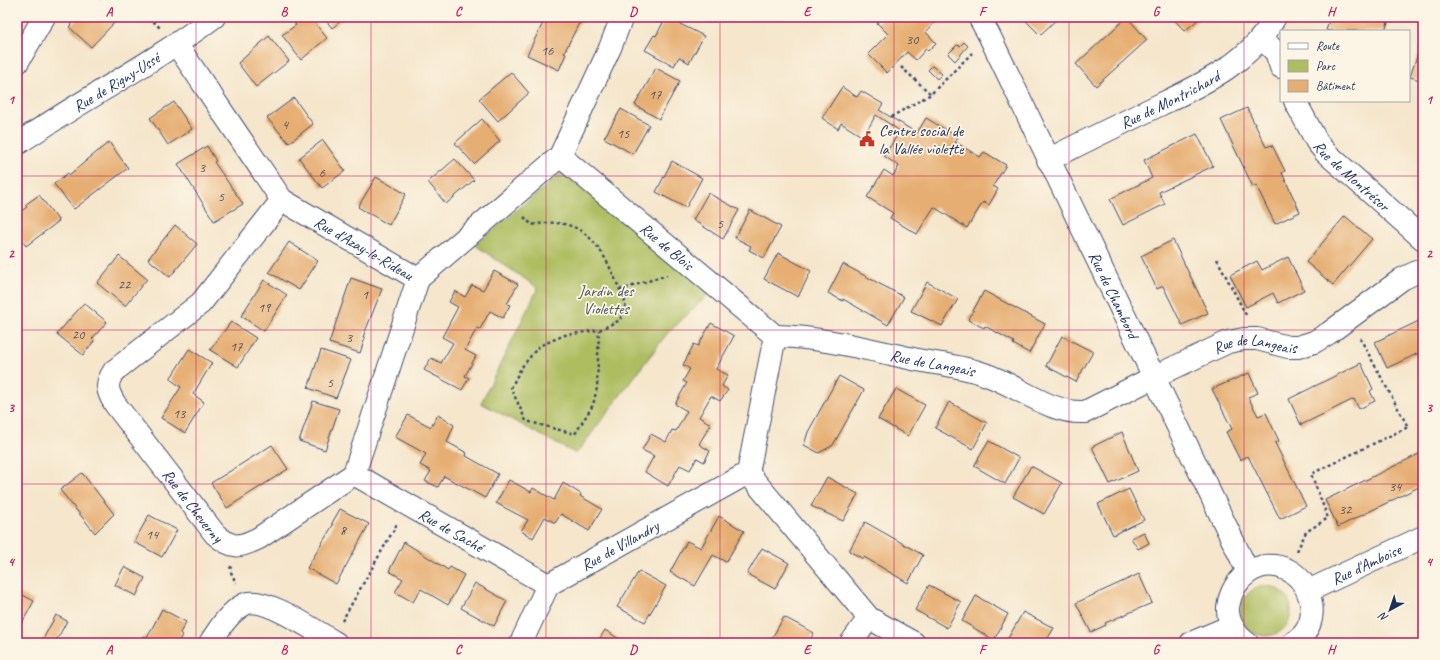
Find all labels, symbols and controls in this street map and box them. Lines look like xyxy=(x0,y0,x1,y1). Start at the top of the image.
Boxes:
text: A xyxy=(106,4,114,20)
text: B xyxy=(281,4,289,20)
text: C xyxy=(455,4,463,20)
text: D xyxy=(629,4,638,20)
text: E xyxy=(804,4,813,20)
text: F xyxy=(979,4,988,20)
text: G xyxy=(1153,4,1161,20)
text: H xyxy=(1327,4,1337,20)
legend xyxy=(1280,30,1410,102)
house number: 30 xyxy=(906,31,920,48)
text: Route xyxy=(1316,38,1340,54)
house number: 16 xyxy=(541,42,554,59)
street label: Rue de Rigny-Ussé xyxy=(70,47,166,117)
text: Parc xyxy=(1316,58,1336,74)
street label: Rue de Montrichard xyxy=(1117,65,1226,133)
text: Bâtiment xyxy=(1316,78,1355,94)
house number: 17 xyxy=(649,86,662,103)
text: 1 xyxy=(8,92,16,108)
text: 1 xyxy=(1426,92,1434,108)
house number: 4 xyxy=(282,116,290,133)
place label: Centre social de la Vallée violette xyxy=(879,121,965,159)
house number: 15 xyxy=(617,125,630,142)
public building icon: Centre social de la Vallée violette xyxy=(858,130,876,148)
street label: Rue de Montrésor xyxy=(1309,137,1394,217)
house number: 3 xyxy=(199,159,207,176)
house number: 6 xyxy=(319,164,326,181)
house number: 5 xyxy=(218,188,225,205)
street label: Rue d'Azay-le-Rideau xyxy=(310,212,417,286)
house number: 5 xyxy=(717,215,724,232)
street label: Rue de Blois xyxy=(636,219,699,276)
text: 2 xyxy=(8,246,15,262)
text: 2 xyxy=(1426,246,1433,262)
street label: Rue de Chambord xyxy=(1084,249,1144,344)
house number: 22 xyxy=(118,276,132,293)
park label: Jardin des Violettes xyxy=(578,281,635,319)
house number: 1 xyxy=(362,286,369,303)
house number: 19 xyxy=(258,299,272,316)
house number: 20 xyxy=(72,326,86,343)
house number: 3 xyxy=(346,329,354,346)
street label: Rue de Langeais xyxy=(1210,330,1298,359)
house number: 17 xyxy=(230,338,243,355)
street label: Rue de Langeais xyxy=(888,345,978,382)
house number: 5 xyxy=(327,374,334,391)
text: 3 xyxy=(8,400,15,416)
text: 3 xyxy=(1426,400,1433,416)
house number: 13 xyxy=(173,405,187,422)
street label: Rue de Cheverny xyxy=(157,465,228,548)
house number: 34 xyxy=(1389,478,1403,495)
house number: 32 xyxy=(1339,501,1353,518)
street label: Rue de Saché xyxy=(415,504,489,558)
street label: Rue de Villandry xyxy=(578,515,664,576)
house number: 8 xyxy=(340,522,348,539)
house number: 14 xyxy=(146,526,160,543)
street label: Rue d'Amboise xyxy=(1328,539,1406,590)
text: 4 xyxy=(8,554,16,570)
text: 4 xyxy=(1426,554,1434,570)
north arrow xyxy=(1370,590,1410,630)
text: N xyxy=(1375,609,1391,625)
text: A xyxy=(106,642,114,658)
text: B xyxy=(281,642,289,658)
text: C xyxy=(455,642,463,658)
text: D xyxy=(629,642,638,658)
text: E xyxy=(804,642,813,658)
text: F xyxy=(979,642,988,658)
text: G xyxy=(1153,642,1161,658)
text: H xyxy=(1327,642,1337,658)

